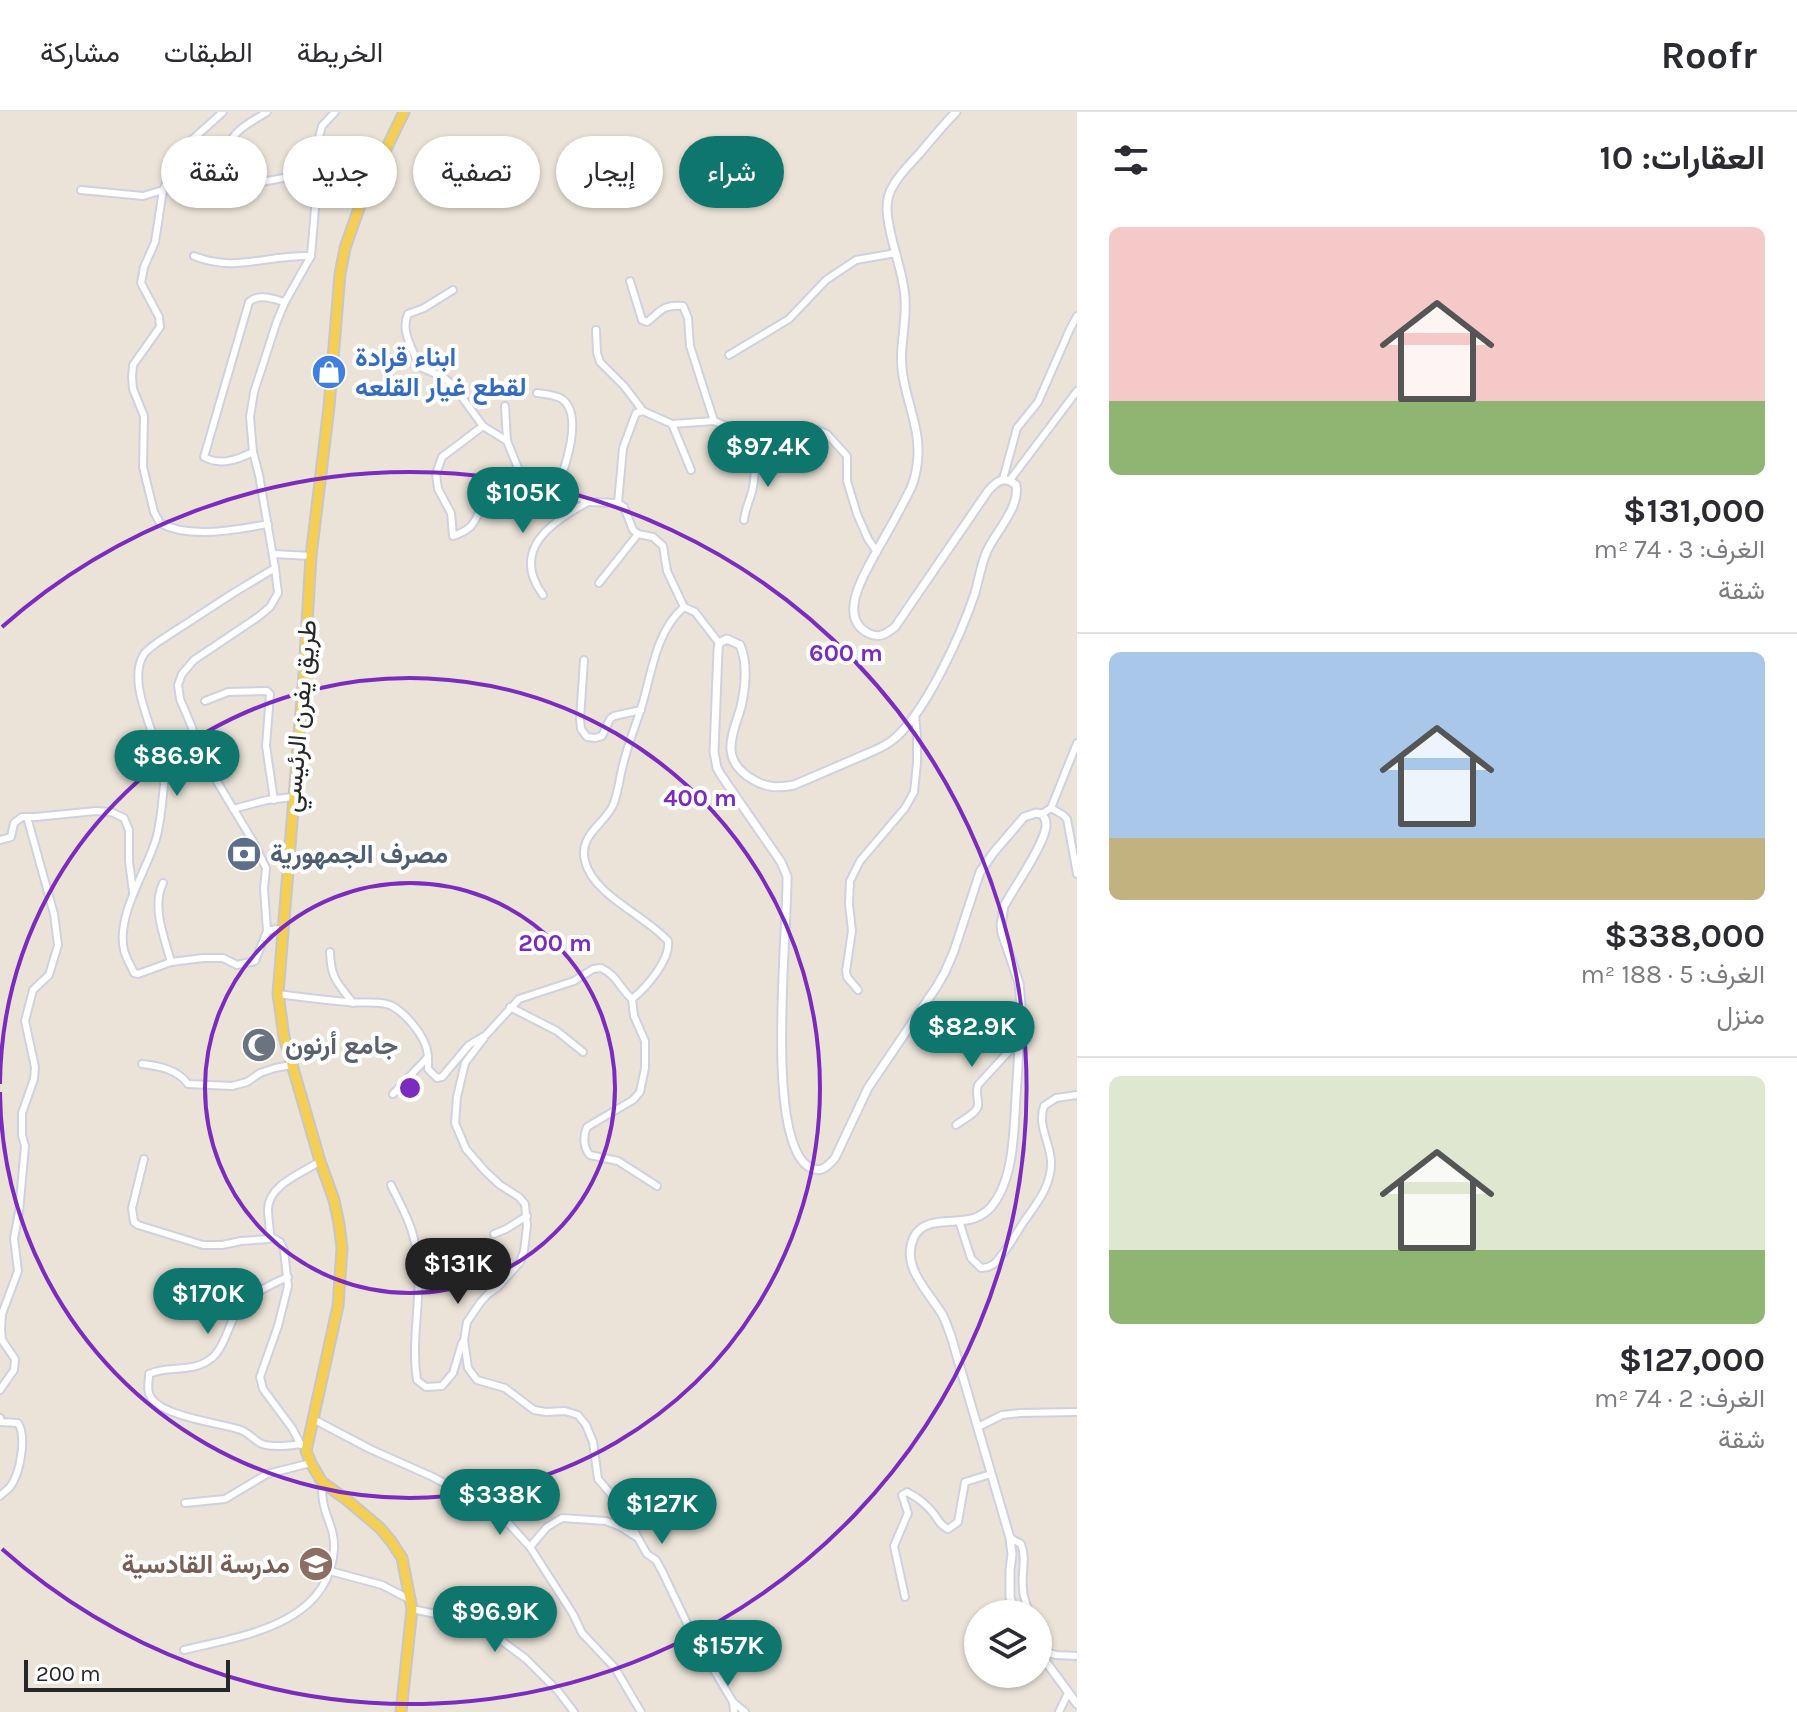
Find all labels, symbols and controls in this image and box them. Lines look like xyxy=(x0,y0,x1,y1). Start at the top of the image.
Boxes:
text: Roofr xyxy=(1661,33,1757,78)
text: مشاركة xyxy=(40,36,120,69)
text: الطبقات xyxy=(164,36,253,69)
text: الخريطة xyxy=(297,36,383,69)
chip: شقة xyxy=(161,136,267,208)
chip: جديد xyxy=(283,136,397,208)
chip: تصفية xyxy=(413,136,540,208)
chip: إيجار xyxy=(556,136,663,208)
chip: شراء xyxy=(679,136,784,208)
icon: filters xyxy=(1109,138,1153,182)
text: العقارات: 10 xyxy=(1600,138,1765,178)
icon: home xyxy=(1365,279,1509,423)
place label: ابناء قرادة لقطع غيار القلعه xyxy=(355,342,527,405)
shop icon: ابناء قرادة لقطع غيار القلعه xyxy=(310,353,348,391)
pin: $97.4K xyxy=(703,421,833,489)
text: $97.4K xyxy=(726,431,810,462)
pin: $105K xyxy=(467,467,579,535)
text: $105K xyxy=(485,477,561,508)
text: $131,000 xyxy=(1623,491,1765,531)
text: الغرف: 3 · 74 m² xyxy=(1594,534,1765,565)
text: شقة xyxy=(1718,575,1765,606)
street label: طريق يفرن الرئيسي xyxy=(276,618,328,814)
text: 600 m xyxy=(809,639,883,667)
icon: home xyxy=(1365,704,1509,848)
pin: $86.9K xyxy=(112,730,242,798)
text: $86.9K xyxy=(133,740,221,771)
text: 400 m xyxy=(663,784,737,812)
bank icon: مصرف الجمهورية xyxy=(225,835,263,873)
place label: مصرف الجمهورية xyxy=(270,839,448,870)
text: $338,000 xyxy=(1604,916,1765,956)
text: 200 m xyxy=(518,929,592,957)
text: الغرف: 5 · 188 m² xyxy=(1580,959,1765,990)
text: منزل xyxy=(1716,1000,1765,1031)
pin: $82.9K xyxy=(907,1001,1037,1069)
text: $82.9K xyxy=(928,1011,1016,1042)
mosque icon: جامع أرنون xyxy=(240,1026,278,1064)
place label: جامع أرنون xyxy=(285,1030,398,1063)
centre of rings xyxy=(396,1074,424,1102)
icon: home xyxy=(1365,1128,1509,1272)
pin: $131K xyxy=(402,1238,514,1306)
text: $131K xyxy=(423,1248,493,1279)
pin: $170K xyxy=(152,1268,264,1336)
text: $170K xyxy=(171,1278,245,1309)
text: $127,000 xyxy=(1619,1340,1765,1380)
text: الغرف: 2 · 74 m² xyxy=(1594,1383,1765,1414)
text: شقة xyxy=(1718,1424,1765,1455)
pin: $338K xyxy=(444,1469,556,1537)
pin: $127K xyxy=(606,1478,718,1546)
text: $338K xyxy=(458,1479,542,1510)
text: $127K xyxy=(626,1488,698,1519)
school or university icon: مدرسة القادسية xyxy=(297,1545,335,1583)
place label: مدرسة القادسية xyxy=(122,1549,290,1580)
pin: $96.9K xyxy=(430,1586,560,1654)
text: $96.9K xyxy=(451,1596,539,1627)
map controls xyxy=(964,1600,1052,1688)
button: layers xyxy=(964,1600,1052,1688)
pin: $157K xyxy=(672,1620,784,1688)
text: $157K xyxy=(692,1630,764,1661)
scale bar xyxy=(24,1656,230,1692)
text: 200 m xyxy=(36,1661,101,1687)

